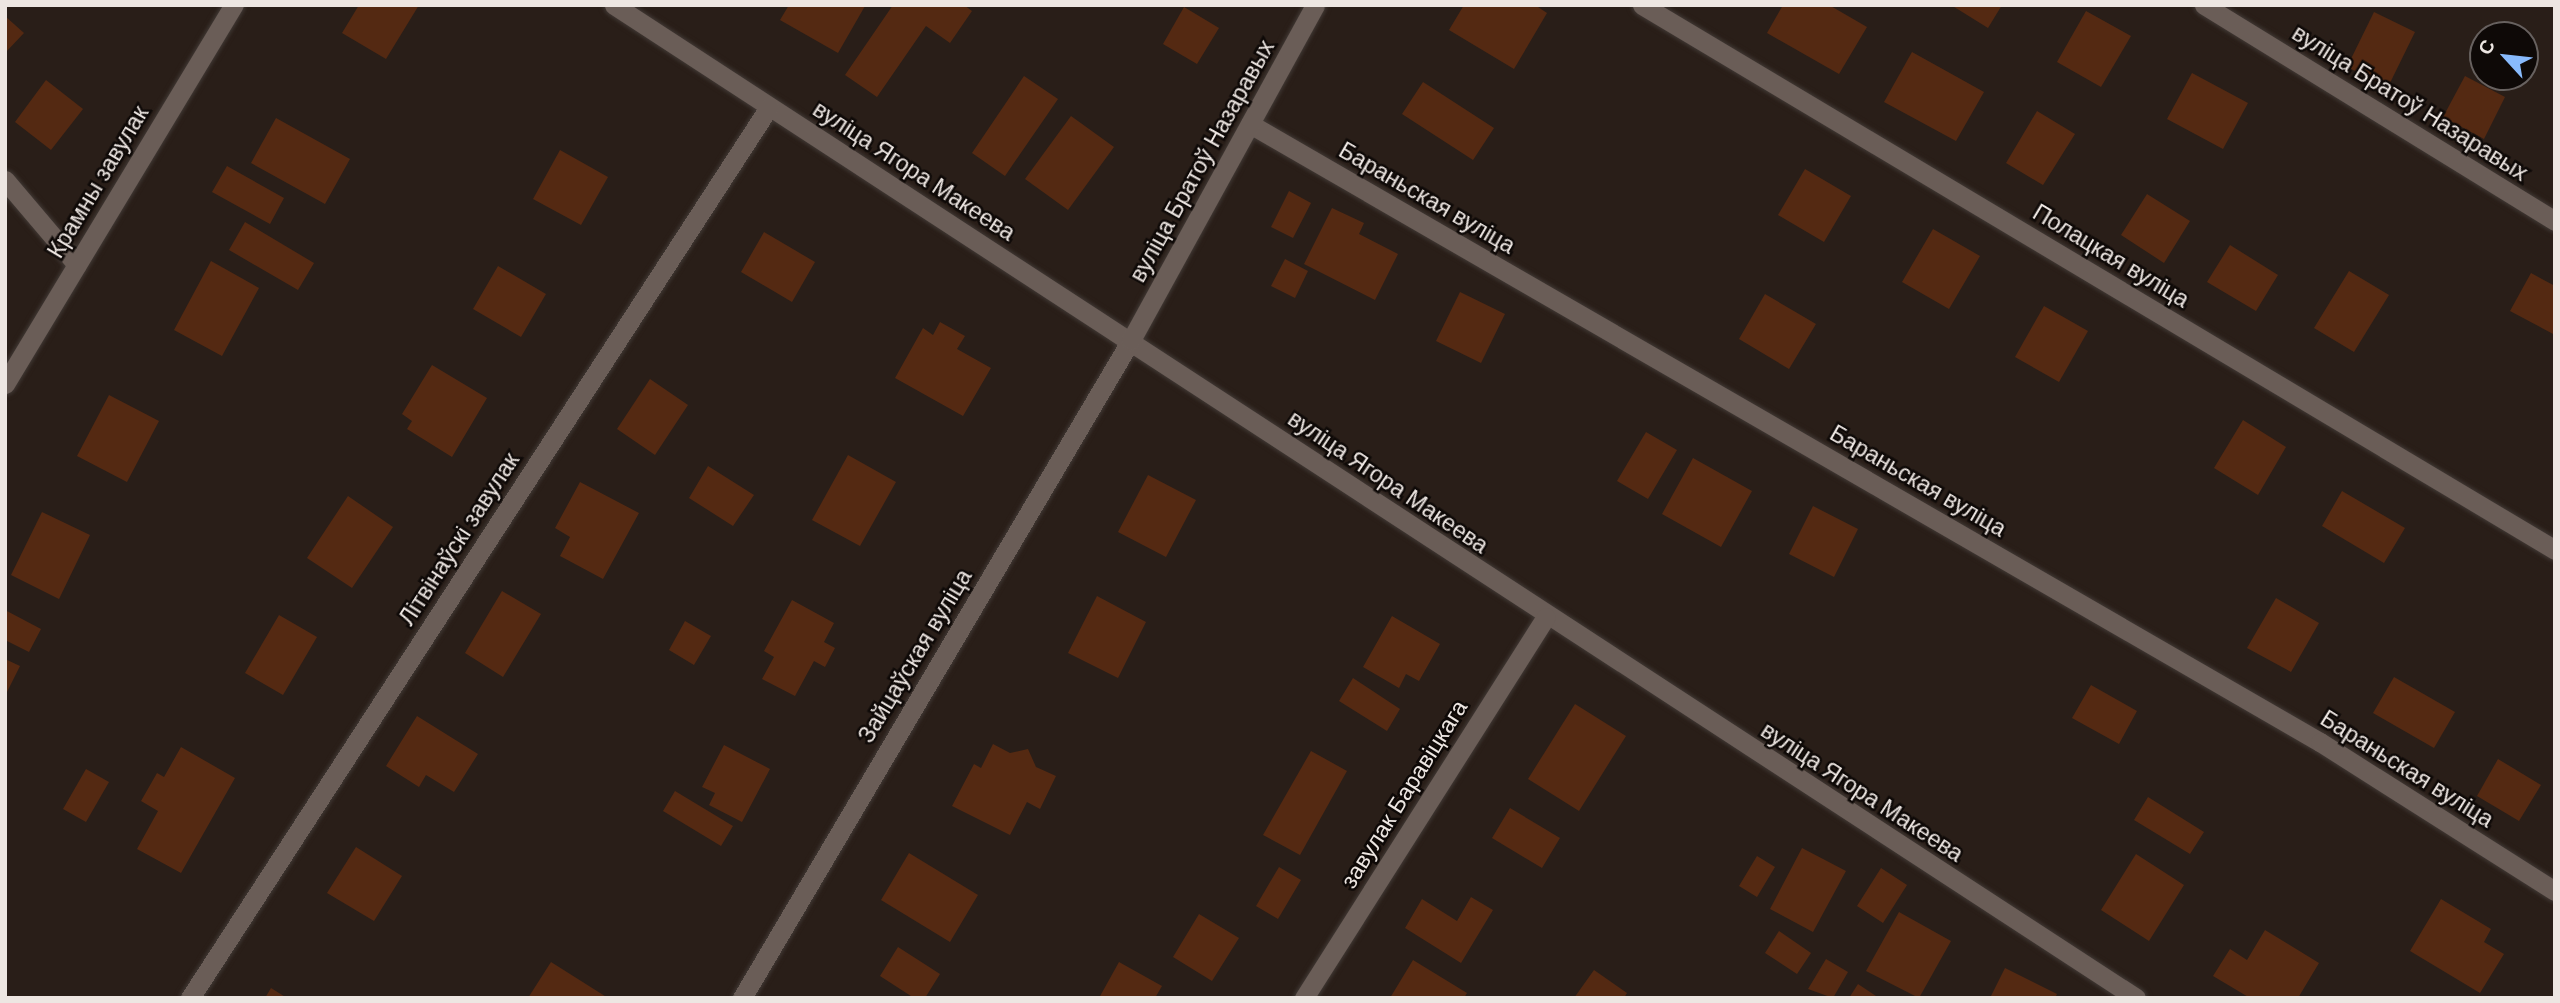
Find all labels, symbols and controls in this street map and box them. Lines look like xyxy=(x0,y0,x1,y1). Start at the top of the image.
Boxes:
street label: вуліца Братоў Назаравых xyxy=(2287,19,2533,187)
north arrow xyxy=(2469,21,2539,91)
street label: вуліца Братоў Назаравых xyxy=(1124,35,1280,287)
text: С xyxy=(2472,35,2501,59)
street label: вуліца Ягора Макеева xyxy=(808,95,1020,247)
street label: Крамны завулак xyxy=(42,101,154,263)
street label: Бараньская вуліца xyxy=(1334,136,1520,260)
street label: Полацкая вуліца xyxy=(2028,199,2194,313)
street label: вуліца Ягора Макеева xyxy=(1283,405,1493,559)
street label: Бараньская вуліца xyxy=(1825,419,2011,543)
street label: Літвінаўскі завулак xyxy=(393,448,525,630)
street label: Зайцаўская вуліца xyxy=(852,564,978,748)
street label: завулак Баравіцкага xyxy=(1335,695,1473,893)
street label: Бараньская вуліца xyxy=(2315,705,2499,833)
street label: вуліца Ягора Макеева xyxy=(1756,716,1968,868)

